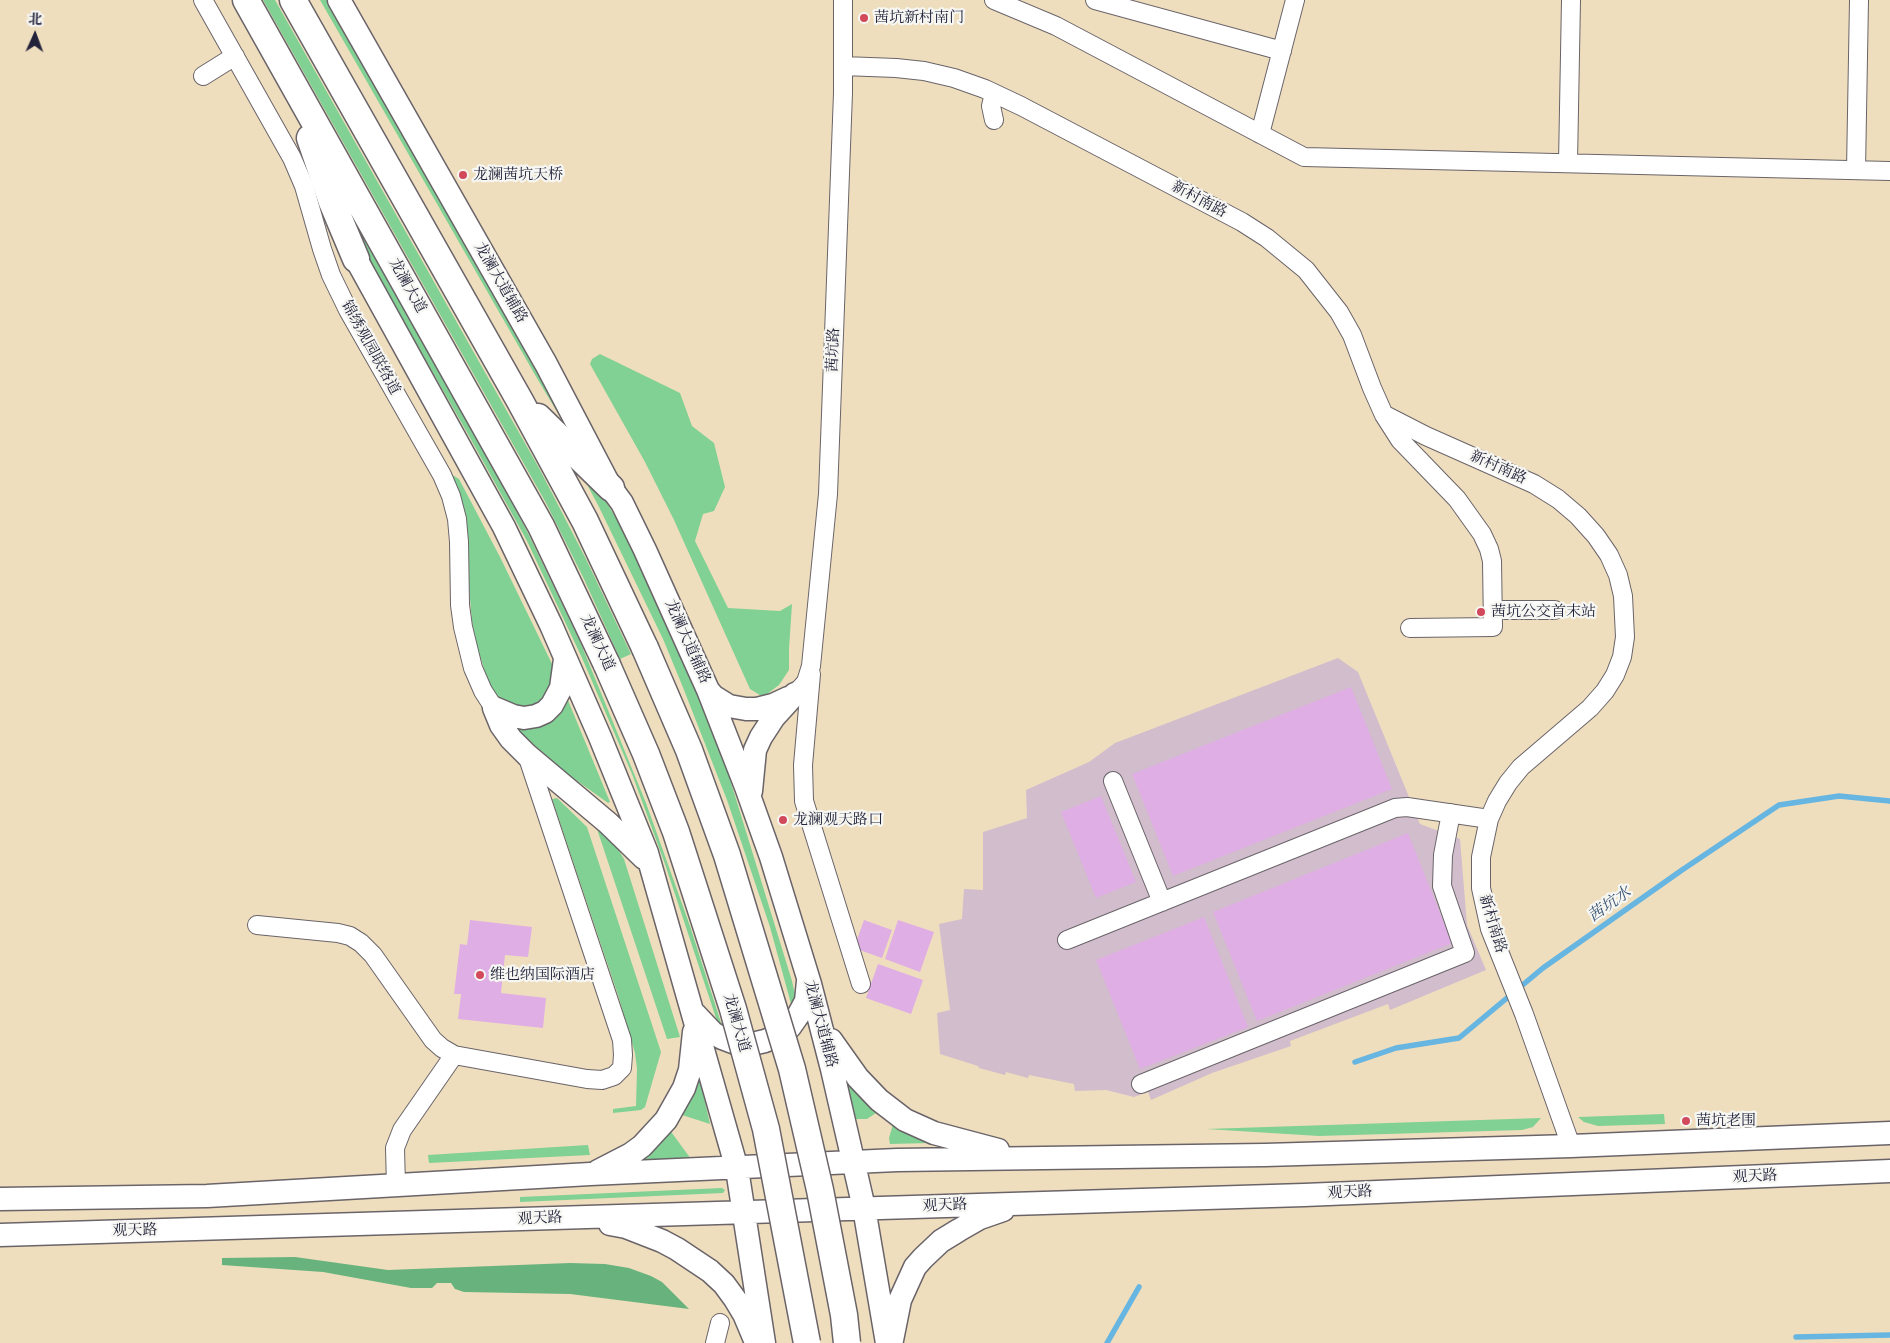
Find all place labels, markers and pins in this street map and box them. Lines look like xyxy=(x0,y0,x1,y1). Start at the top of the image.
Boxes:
place label: 茜坑新村南门 xyxy=(874,9,964,27)
marker: 茜坑新村南门 xyxy=(858,12,870,24)
place label: 龙澜茜坑天桥 xyxy=(473,166,563,184)
marker: 龙澜茜坑天桥 xyxy=(457,169,469,181)
place label: 茜坑公交首末站 xyxy=(1491,603,1596,621)
marker: 茜坑公交首末站 xyxy=(1475,606,1487,618)
place label: 龙澜观天路口 xyxy=(793,811,883,829)
marker: 龙澜观天路口 xyxy=(777,814,789,826)
place label: 维也纳国际酒店 xyxy=(490,966,595,984)
marker: 维也纳国际酒店 xyxy=(474,969,486,981)
place label: 茜坑老围 xyxy=(1696,1112,1756,1130)
marker: 茜坑老围 xyxy=(1680,1115,1692,1127)

